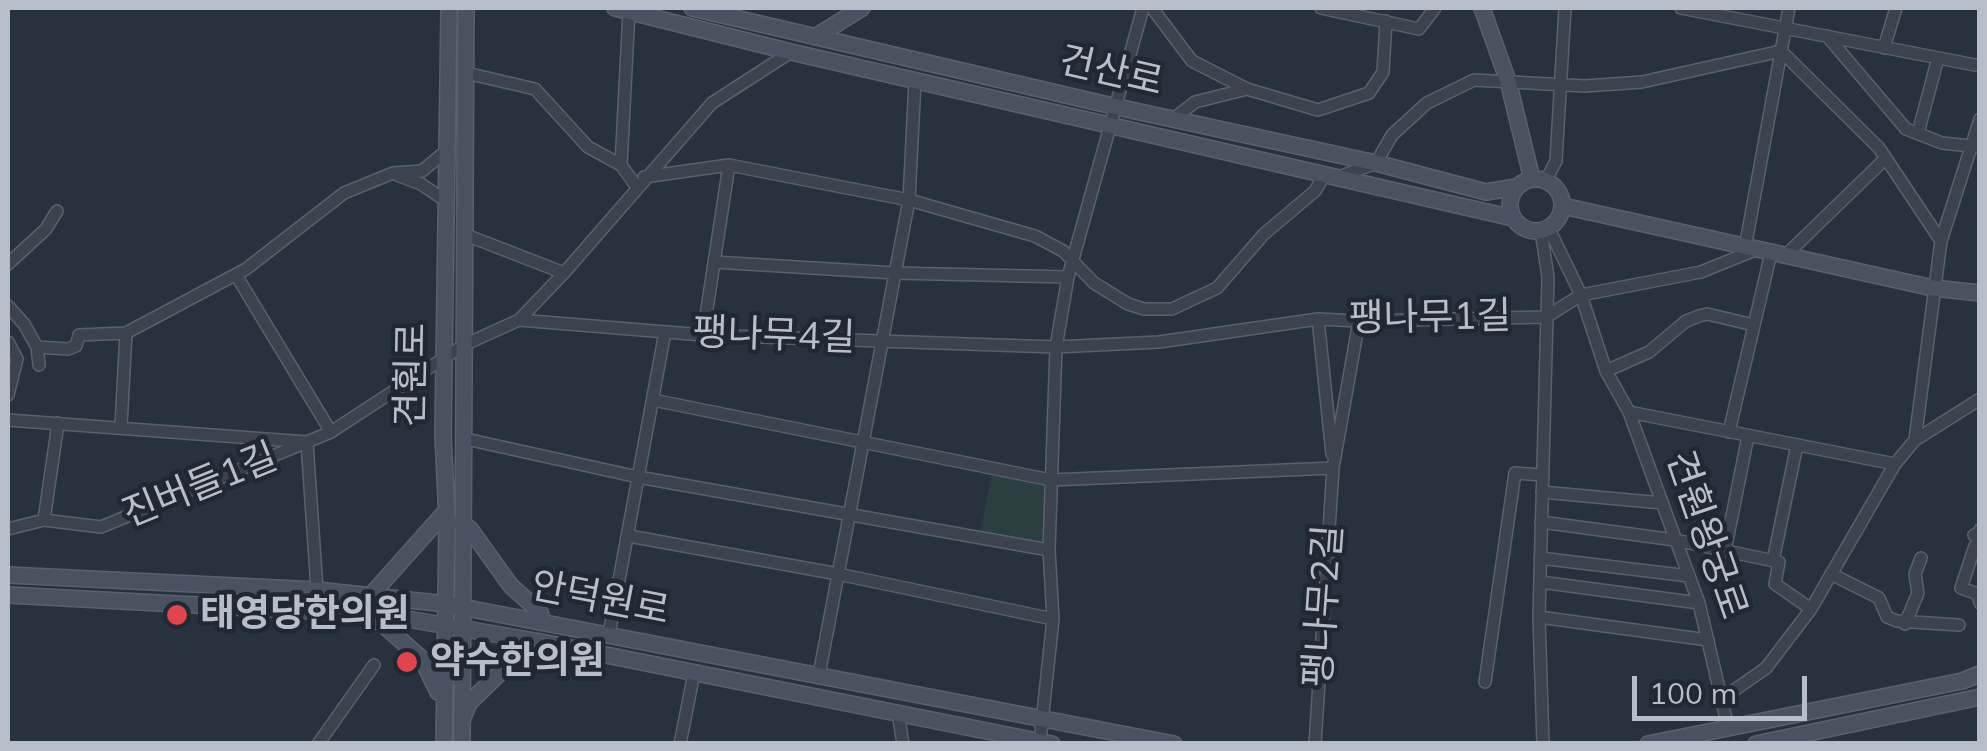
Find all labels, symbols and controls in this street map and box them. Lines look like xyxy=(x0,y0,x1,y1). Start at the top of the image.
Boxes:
street label: 건산로 xyxy=(1055,38,1167,106)
street label: 팽나무1길 xyxy=(1348,294,1512,342)
street label: 팽나무4길 xyxy=(692,310,856,362)
street label: 견훤로 xyxy=(388,322,436,428)
street label: 진버들1길 xyxy=(116,434,284,538)
street label: 견훤왕궁로 xyxy=(1656,445,1756,625)
street label: 팽나무2길 xyxy=(1296,523,1352,689)
street label: 안덕원로 xyxy=(527,563,673,635)
place label: 태영당한의원 xyxy=(200,592,410,638)
marker: 태영당한의원 xyxy=(164,602,190,628)
place label: 약수한의원 xyxy=(430,639,605,685)
marker: 약수한의원 xyxy=(394,649,420,675)
scale bar xyxy=(1637,656,1812,718)
text: 100 m xyxy=(1649,674,1737,712)

